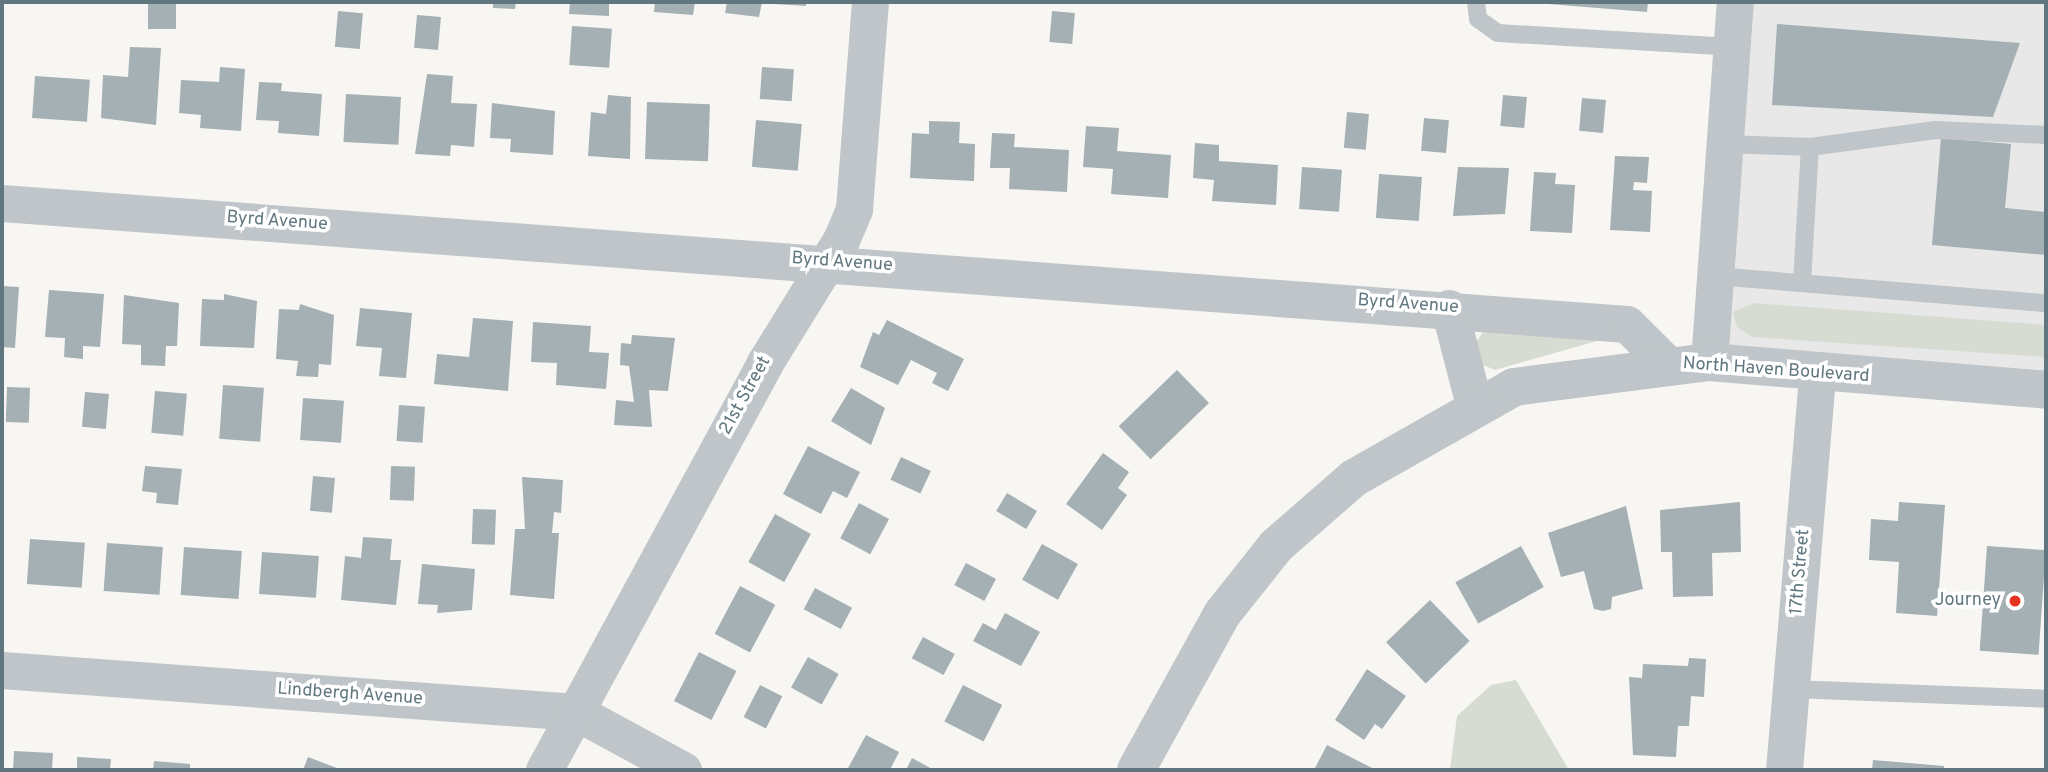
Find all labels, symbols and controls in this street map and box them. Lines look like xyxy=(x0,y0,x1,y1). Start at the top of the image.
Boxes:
street label: Byrd Avenue xyxy=(225,208,329,236)
street label: Byrd Avenue xyxy=(790,249,894,277)
street label: Byrd Avenue xyxy=(1356,291,1460,319)
street label: 21st Street xyxy=(716,353,776,439)
street label: North Haven Boulevard xyxy=(1682,354,1870,388)
street label: 17th Street xyxy=(1786,528,1816,616)
place label: Journey xyxy=(1935,590,2001,612)
marker: Journey xyxy=(2007,593,2023,609)
street label: Lindbergh Avenue xyxy=(276,679,424,711)

